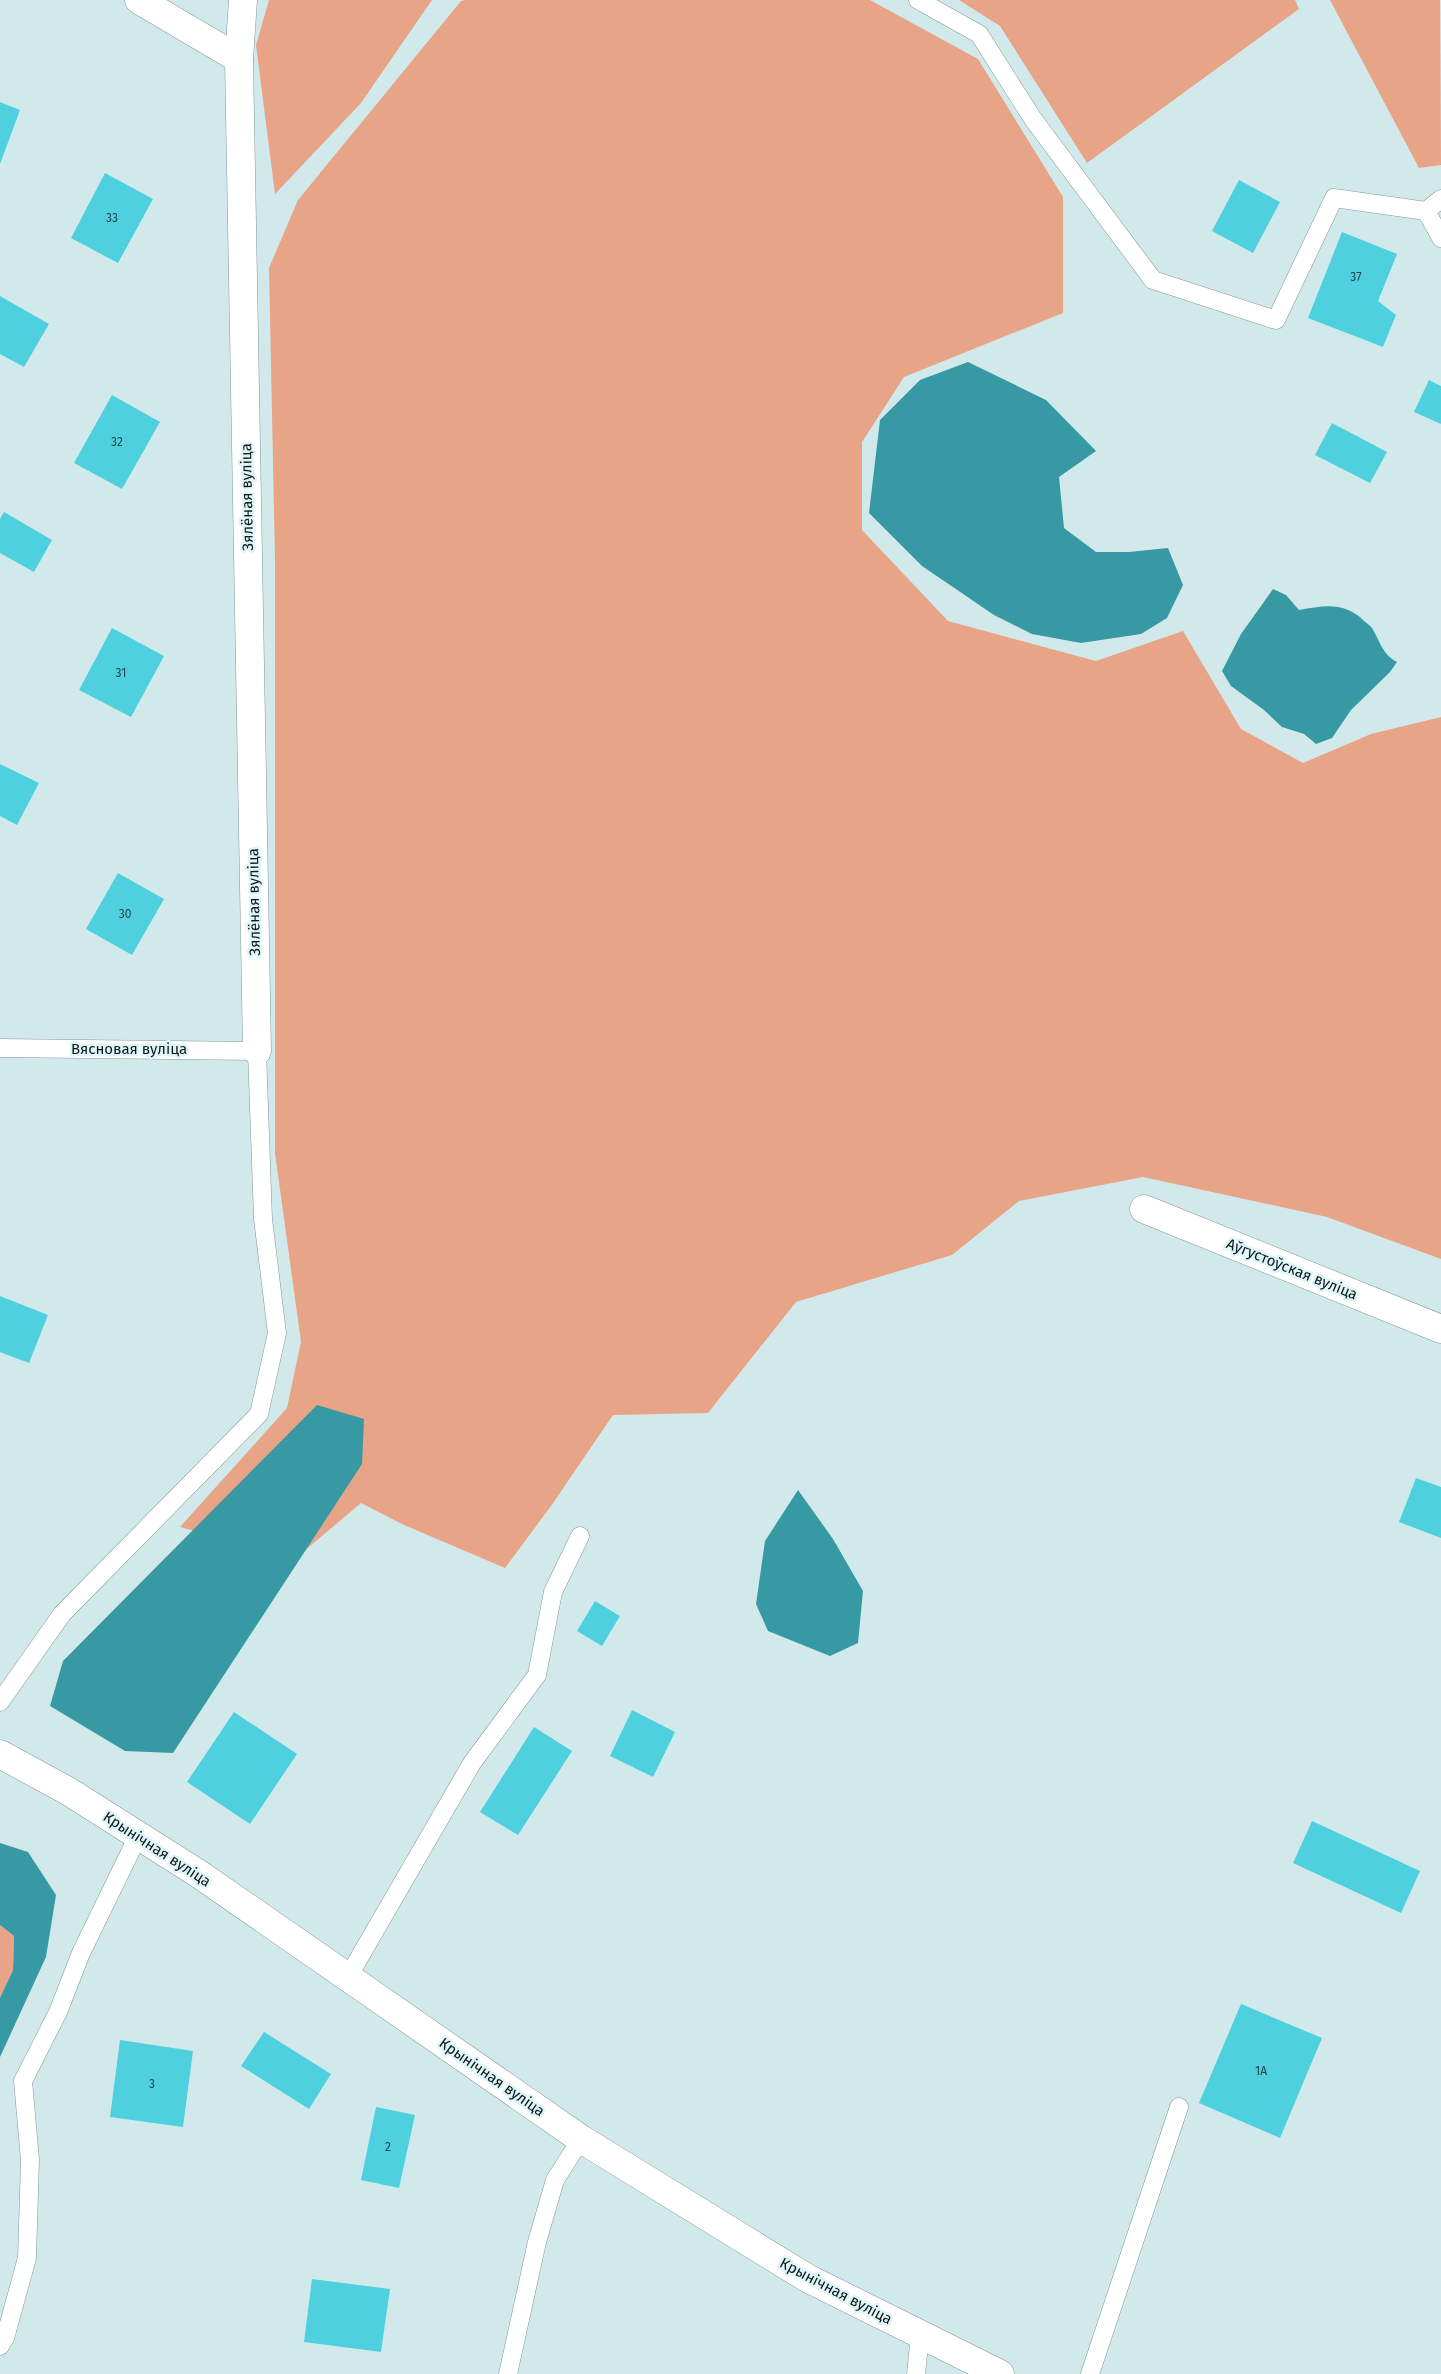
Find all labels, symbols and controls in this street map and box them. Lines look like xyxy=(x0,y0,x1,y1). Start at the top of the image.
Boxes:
house number: 33 xyxy=(106,211,118,225)
house number: 37 xyxy=(1350,270,1362,284)
house number: 32 xyxy=(111,435,123,449)
street label: Зялёная вуліца xyxy=(237,443,257,551)
house number: 31 xyxy=(116,666,126,680)
street label: Зялёная вуліца xyxy=(244,848,264,956)
house number: 30 xyxy=(119,907,132,921)
street label: Вясновая вуліца xyxy=(71,1040,187,1058)
street label: Аўгустоўская вуліца xyxy=(1224,1234,1360,1304)
street label: Крынічная вуліца xyxy=(100,1807,214,1891)
street label: Крынічная вуліца xyxy=(436,2034,548,2120)
house number: 1А xyxy=(1255,2064,1267,2078)
house number: 3 xyxy=(149,2077,155,2091)
house number: 2 xyxy=(385,2140,391,2154)
street label: Крынічная вуліца xyxy=(777,2254,895,2328)

